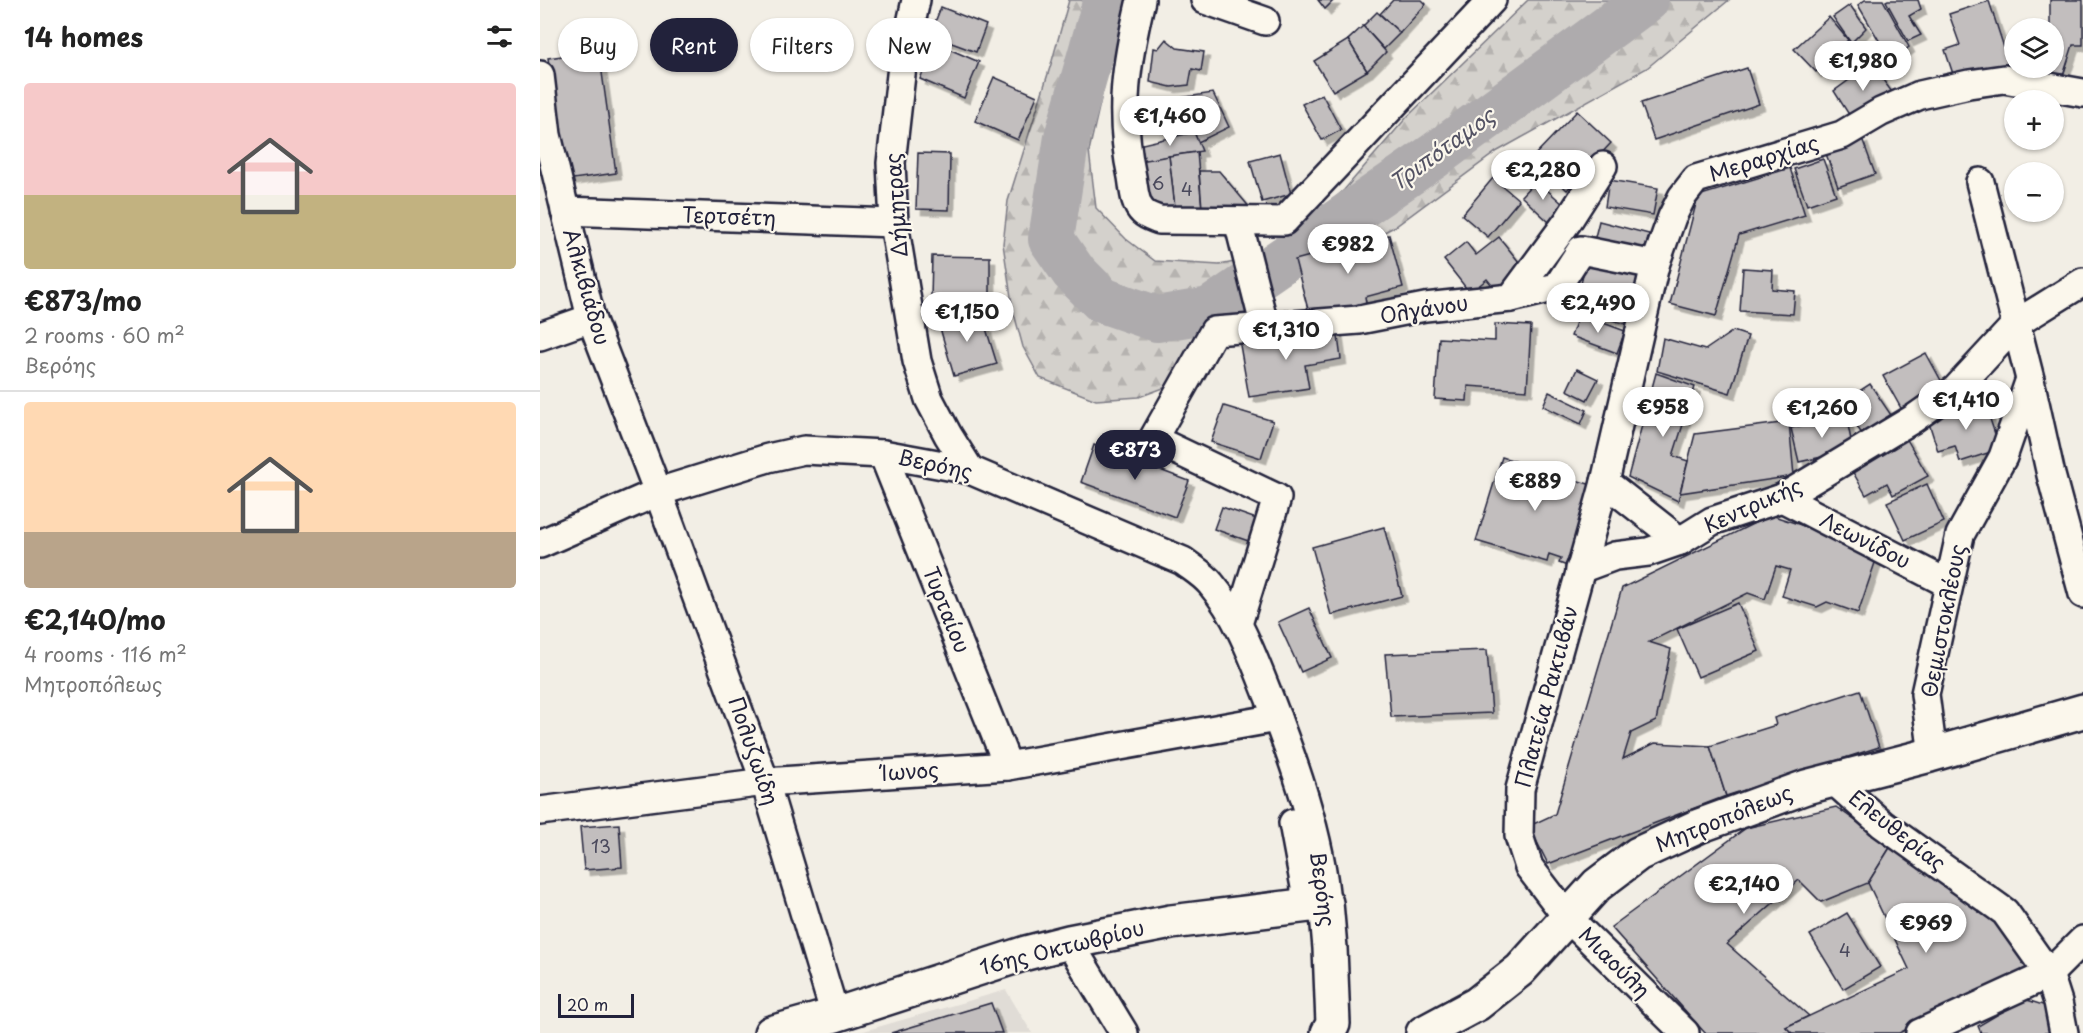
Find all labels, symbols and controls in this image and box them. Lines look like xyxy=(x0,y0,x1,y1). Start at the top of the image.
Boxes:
text: 14 homes xyxy=(24,17,143,56)
chip: Buy xyxy=(558,18,638,72)
chip: Rent xyxy=(650,18,738,72)
chip: Filters xyxy=(750,18,854,72)
chip: New xyxy=(866,18,952,72)
map controls xyxy=(2004,18,2064,222)
button: layers xyxy=(2004,18,2064,78)
icon: filters xyxy=(483,20,516,53)
pin: €1,980 xyxy=(1814,41,1912,92)
text: €1,980 xyxy=(1828,45,1898,75)
button: + xyxy=(2004,90,2064,150)
pin: €1,460 xyxy=(1121,96,1219,147)
water label: Τριπόταμος xyxy=(1382,97,1502,197)
text: €1,460 xyxy=(1134,100,1206,130)
icon: home xyxy=(216,122,324,230)
street label: Μεραρχίας xyxy=(1705,125,1822,189)
pin: €2,280 xyxy=(1494,150,1592,201)
street label: Δήμητρας xyxy=(875,152,915,258)
text: €2,280 xyxy=(1505,154,1581,184)
button: − xyxy=(2004,162,2064,222)
house number: 6 xyxy=(1152,169,1164,196)
house number: 4 xyxy=(1181,175,1193,202)
street label: Τερτσέτη xyxy=(681,197,777,233)
street label: Αλκιβιάδου xyxy=(556,224,620,348)
pin: €982 xyxy=(1312,224,1384,275)
text: €982 xyxy=(1321,228,1375,258)
text: €873/mo xyxy=(24,281,142,320)
pin: €2,490 xyxy=(1549,283,1647,334)
street label: Ολγάνου xyxy=(1377,285,1470,331)
text: €2,490 xyxy=(1561,287,1635,317)
pin: €1,150 xyxy=(918,292,1016,343)
text: €1,150 xyxy=(935,296,999,326)
pin: €1,310 xyxy=(1237,310,1335,361)
text: €1,310 xyxy=(1252,314,1320,344)
text: 2 rooms · 60 m² xyxy=(24,320,185,350)
text: Βερόης xyxy=(24,350,96,380)
pin: €1,410 xyxy=(1917,380,2015,431)
text: €1,410 xyxy=(1932,384,2000,414)
pin: €958 xyxy=(1627,387,1699,438)
pin: €1,260 xyxy=(1773,388,1871,439)
text: €958 xyxy=(1637,391,1689,421)
text: €1,260 xyxy=(1786,392,1858,422)
pin: €873 xyxy=(1099,430,1171,481)
text: €873 xyxy=(1109,434,1161,464)
street label: Βερόης xyxy=(895,440,976,487)
icon: home xyxy=(216,441,324,549)
pin: €889 xyxy=(1499,461,1571,512)
text: €889 xyxy=(1509,465,1561,495)
street label: Κεντρικής xyxy=(1698,468,1807,540)
street label: Λεωνίδου xyxy=(1815,503,1917,576)
street label: Θεμιστοκλέους xyxy=(1911,541,1973,700)
street label: Τυρταίου xyxy=(916,561,980,657)
text: €2,140/mo xyxy=(24,600,166,639)
street label: Πλατεία Ρακτιβάν xyxy=(1505,602,1585,791)
text: 4 rooms · 116 m² xyxy=(24,639,187,669)
text: Μητροπόλεως xyxy=(24,669,162,699)
street label: Πολυζωίδη xyxy=(721,692,788,809)
street label: Ίωνος xyxy=(877,752,940,788)
street label: Μητροπόλεως xyxy=(1650,775,1797,859)
street label: Ελευθερίας xyxy=(1843,781,1954,878)
house number: 13 xyxy=(591,832,611,859)
street label: Βερόης xyxy=(1303,849,1345,929)
pin: €2,140 xyxy=(1695,864,1793,915)
text: €2,140 xyxy=(1708,868,1780,898)
pin: €969 xyxy=(1890,903,1962,954)
text: €969 xyxy=(1899,907,1953,937)
street label: 16ης Οκτωβρίου xyxy=(976,910,1147,982)
street label: Μιαούλη xyxy=(1572,918,1659,1005)
house number: 4 xyxy=(1839,936,1851,963)
scale bar xyxy=(558,991,634,1018)
text: 20 m xyxy=(567,992,608,1016)

